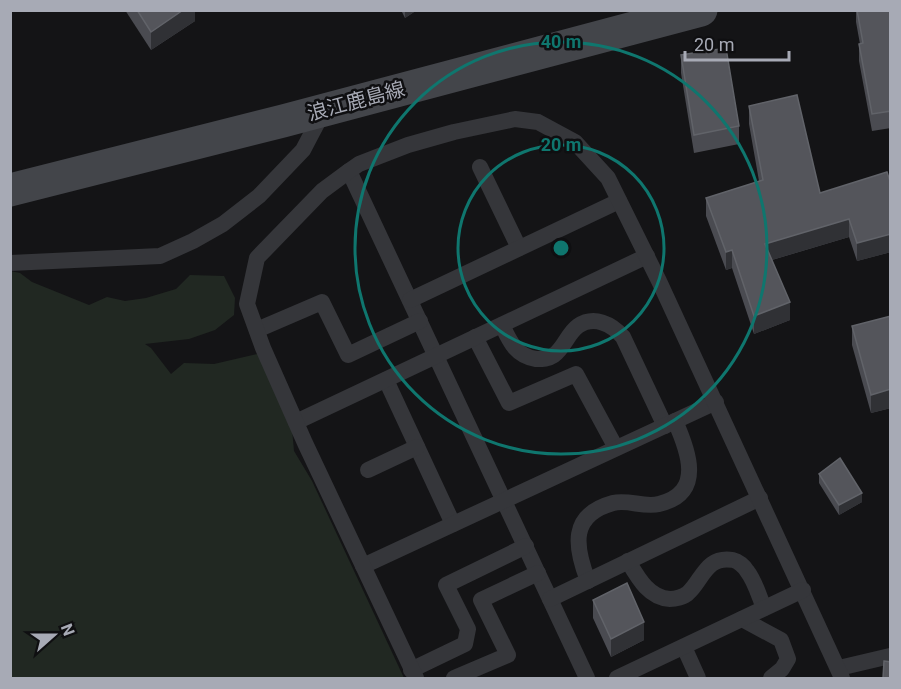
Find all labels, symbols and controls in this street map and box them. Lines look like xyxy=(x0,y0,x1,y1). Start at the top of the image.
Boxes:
scale bar xyxy=(685,24,788,62)
text: 40 m xyxy=(541,31,581,52)
text: 20 m xyxy=(694,34,734,55)
street label: 浪江鹿島線 xyxy=(305,76,407,126)
text: 20 m xyxy=(541,134,581,155)
centre of rings xyxy=(551,238,571,258)
north arrow xyxy=(24,605,84,665)
text: N xyxy=(57,621,78,638)

